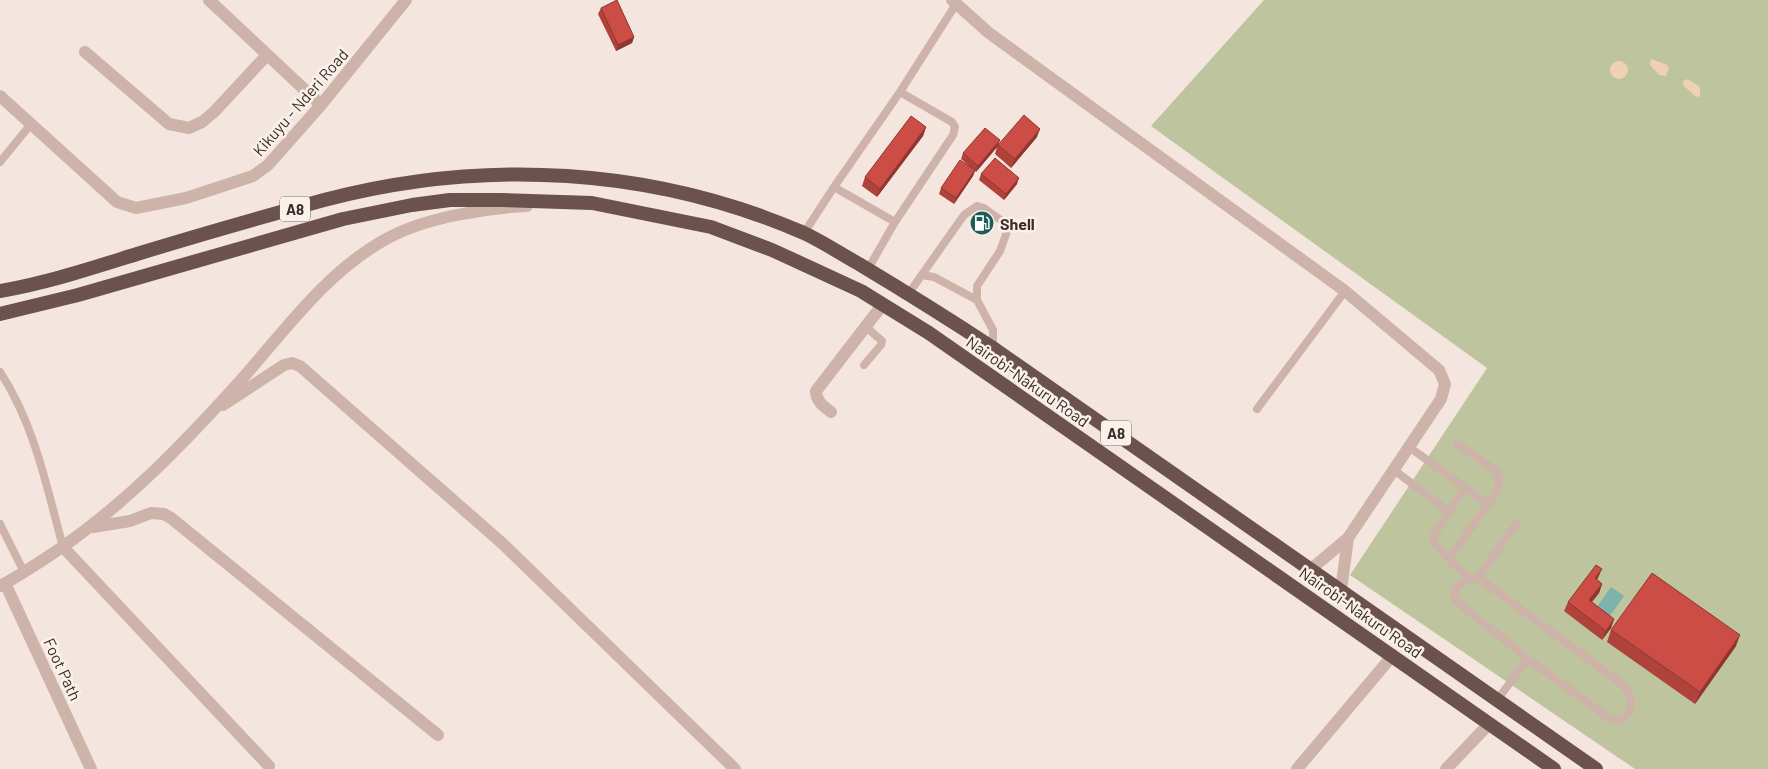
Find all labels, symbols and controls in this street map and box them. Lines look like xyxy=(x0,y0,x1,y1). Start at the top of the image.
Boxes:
street label: Kikuyu - Nderi Road xyxy=(248,45,352,159)
road number: A8 xyxy=(280,196,310,222)
fuel station icon: Shell xyxy=(969,210,995,236)
place label: Shell xyxy=(1000,214,1035,233)
street label: Nairobi-Nakuru Road xyxy=(963,332,1093,430)
road number: A8 xyxy=(1101,420,1131,446)
street label: Nairobi-Nakuru Road xyxy=(1296,563,1426,661)
street label: Foot Path xyxy=(40,635,86,703)

